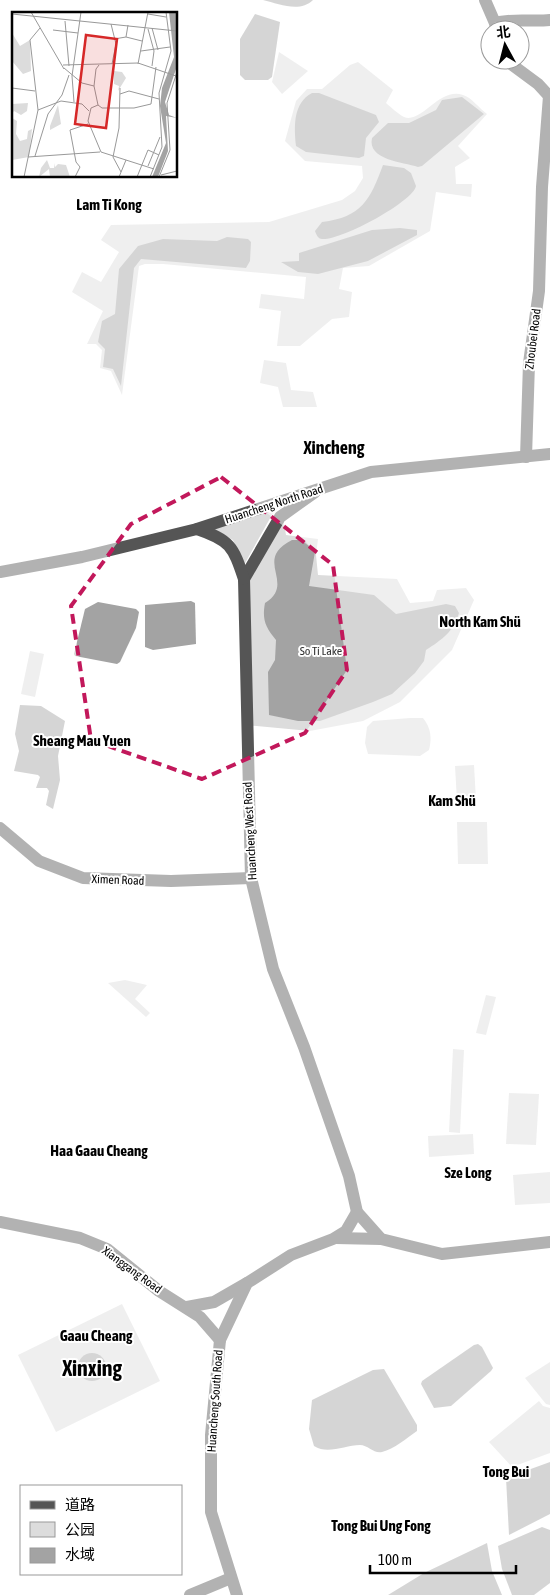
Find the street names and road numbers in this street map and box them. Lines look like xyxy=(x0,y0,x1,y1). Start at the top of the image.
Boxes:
street label: Zhoubei Road xyxy=(522,308,544,370)
street label: Huancheng North Road xyxy=(223,482,325,526)
street label: Huancheng West Road xyxy=(240,781,260,881)
street label: Ximen Road xyxy=(91,872,145,888)
street label: Xianggang Road xyxy=(99,1244,165,1296)
street label: Huancheng South Road xyxy=(204,1349,226,1453)

